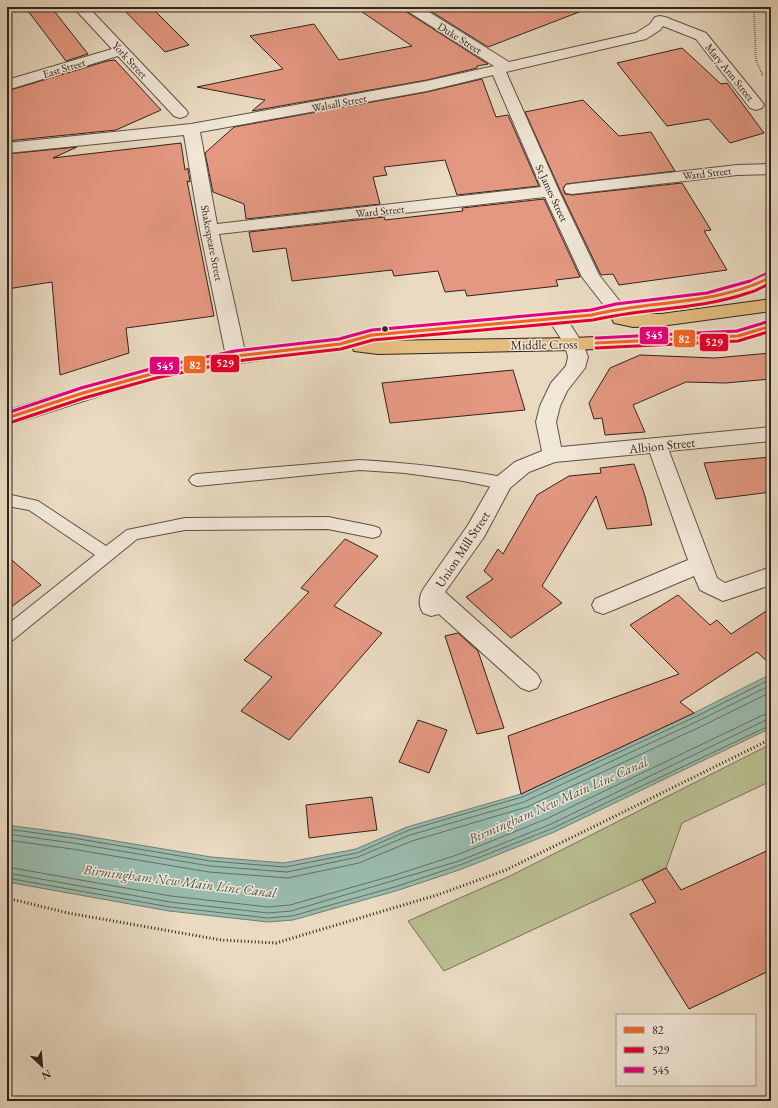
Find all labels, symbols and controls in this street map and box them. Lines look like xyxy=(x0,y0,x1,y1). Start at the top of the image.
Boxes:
street label: Duke Street xyxy=(435,19,485,57)
street label: York Street xyxy=(109,38,151,82)
street label: Mary Ann Street xyxy=(702,40,758,104)
street label: East Street xyxy=(41,55,87,81)
street label: Walsall Street xyxy=(310,91,368,115)
street label: St James Street xyxy=(533,162,572,224)
street label: Ward Street xyxy=(682,163,733,183)
street label: Ward Street xyxy=(355,201,406,221)
street label: Shakespeare Street xyxy=(198,204,226,283)
unlabelled marker xyxy=(380,324,390,334)
line badge: 545 xyxy=(639,326,669,345)
text: 545 xyxy=(645,328,663,342)
line badge: 82 xyxy=(673,329,696,348)
text: 82 xyxy=(678,332,690,346)
line badge: 529 xyxy=(699,333,729,352)
street label: Middle Cross xyxy=(510,335,578,354)
text: 529 xyxy=(705,335,723,349)
line badge: 529 xyxy=(210,354,240,373)
line badge: 82 xyxy=(183,355,206,374)
line badge: 545 xyxy=(149,356,180,375)
text: 529 xyxy=(216,356,234,370)
text: 82 xyxy=(189,358,201,372)
text: 545 xyxy=(156,359,174,373)
street label: Albion Street xyxy=(627,434,696,458)
street label: Union Mill Street xyxy=(431,508,493,591)
water label: Birmingham New Main Line Canal xyxy=(465,752,651,848)
water label: Birmingham New Main Line Canal xyxy=(81,860,279,902)
legend xyxy=(616,1014,756,1086)
text: 82 xyxy=(652,1022,664,1038)
text: 529 xyxy=(652,1042,670,1058)
north arrow xyxy=(22,1046,62,1086)
text: 545 xyxy=(652,1062,670,1078)
text: N xyxy=(39,1067,53,1083)

